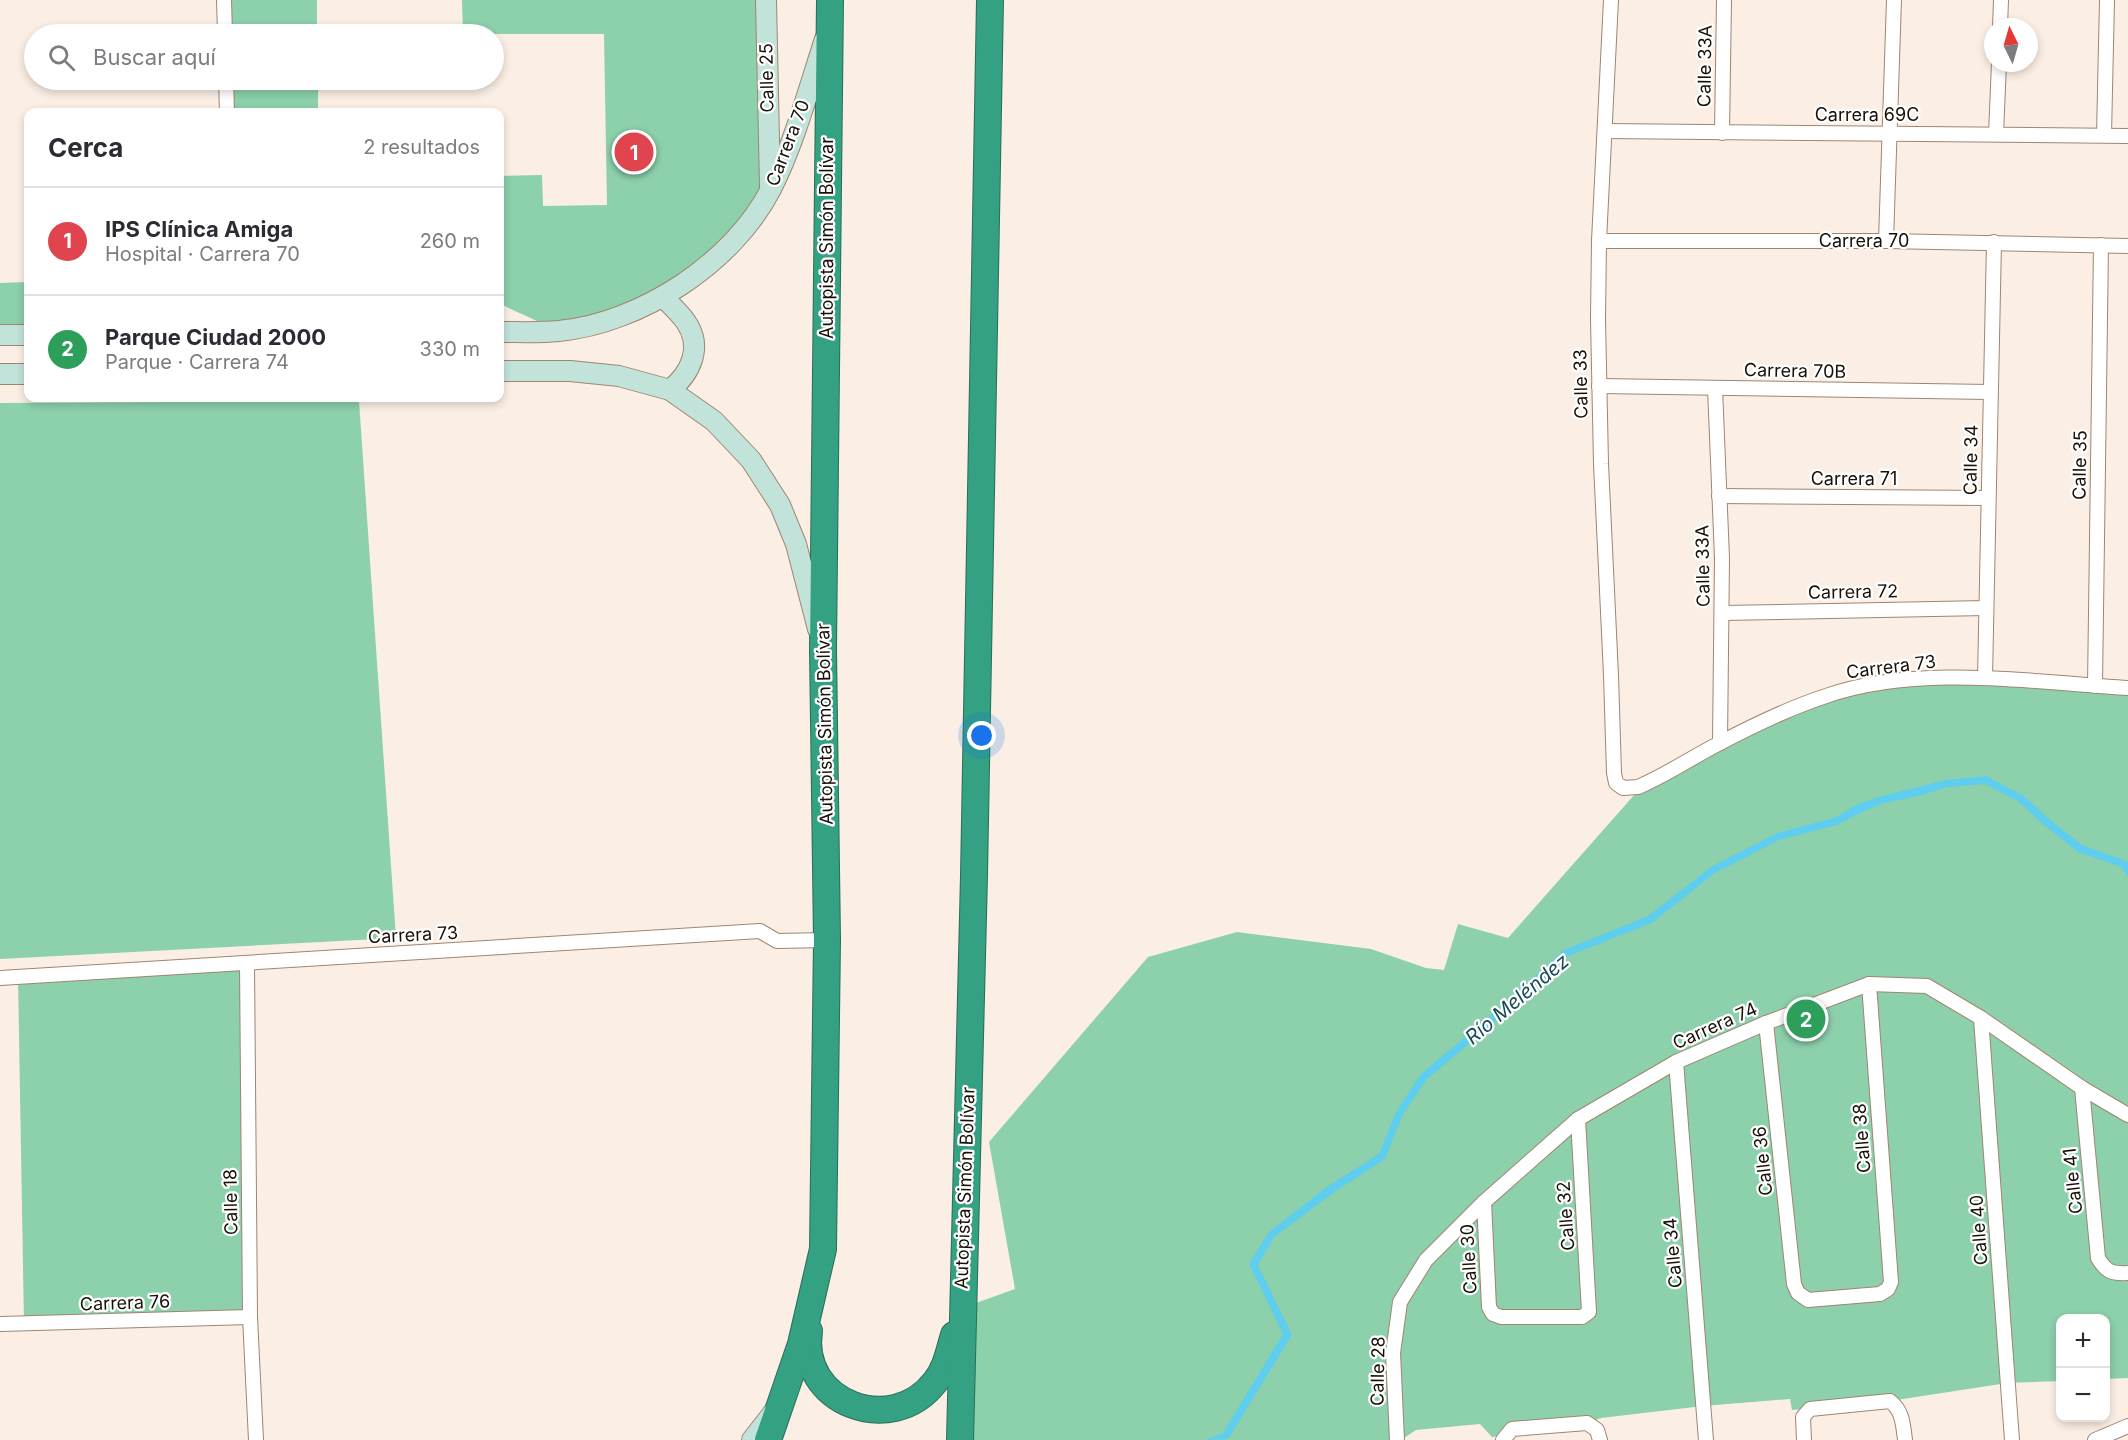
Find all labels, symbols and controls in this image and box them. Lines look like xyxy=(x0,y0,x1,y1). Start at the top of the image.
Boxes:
north arrow xyxy=(1984,18,2038,72)
search box xyxy=(24,24,504,90)
street label: Calle 33A xyxy=(1693,25,1716,107)
icon: search xyxy=(45,41,78,74)
street label: Calle 25 xyxy=(755,43,778,113)
text: Buscar aquí xyxy=(93,44,216,70)
street label: Carrera 70 xyxy=(762,97,814,189)
street label: Carrera 69C xyxy=(1815,104,1919,125)
pin: 1 xyxy=(614,130,654,174)
text: Cerca xyxy=(48,132,123,163)
text: 2 resultados xyxy=(363,135,480,159)
street label: Autopista Simón Bolívar xyxy=(816,137,837,339)
text: IPS Clínica Amiga xyxy=(105,216,293,242)
text: 1 xyxy=(63,229,72,253)
text: 260 m xyxy=(420,229,480,253)
street label: Carrera 70 xyxy=(1819,230,1909,251)
text: Hospital · Carrera 70 xyxy=(105,242,300,266)
text: Parque Ciudad 2000 xyxy=(105,324,326,350)
text: 2 xyxy=(61,337,74,361)
text: 330 m xyxy=(420,337,480,361)
street label: Calle 33 xyxy=(1569,349,1592,419)
text: Parque · Carrera 74 xyxy=(105,350,289,374)
street label: Carrera 70B xyxy=(1744,359,1846,382)
street label: Calle 34 xyxy=(1959,425,1982,495)
street label: Calle 35 xyxy=(2068,430,2091,500)
street label: Carrera 71 xyxy=(1811,468,1897,489)
street label: Calle 33A xyxy=(1691,525,1714,607)
street label: Carrera 72 xyxy=(1808,580,1898,603)
street label: Autopista Simón Bolívar xyxy=(812,623,837,825)
street label: Carrera 73 xyxy=(1845,651,1937,682)
your location xyxy=(967,721,996,750)
street label: Carrera 73 xyxy=(367,922,459,947)
water label: Río Meléndez xyxy=(1460,949,1574,1049)
pin: 2 xyxy=(1786,996,1826,1042)
street label: Carrera 74 xyxy=(1669,998,1760,1053)
street label: Autopista Simón Bolívar xyxy=(950,1086,979,1289)
street label: Calle 38 xyxy=(1849,1102,1874,1174)
street label: Calle 36 xyxy=(1748,1125,1777,1197)
street label: Calle 41 xyxy=(2059,1147,2086,1215)
street label: Calle 18 xyxy=(219,1169,242,1235)
street label: Calle 32 xyxy=(1553,1181,1578,1252)
street label: Calle 40 xyxy=(1966,1194,1991,1266)
street label: Calle 34 xyxy=(1659,1217,1686,1289)
street label: Calle 30 xyxy=(1456,1224,1481,1295)
street label: Carrera 76 xyxy=(79,1290,170,1315)
map controls xyxy=(2056,1314,2110,1422)
button: + xyxy=(2056,1314,2110,1368)
street label: Calle 28 xyxy=(1366,1336,1389,1406)
button: − xyxy=(2056,1368,2110,1422)

